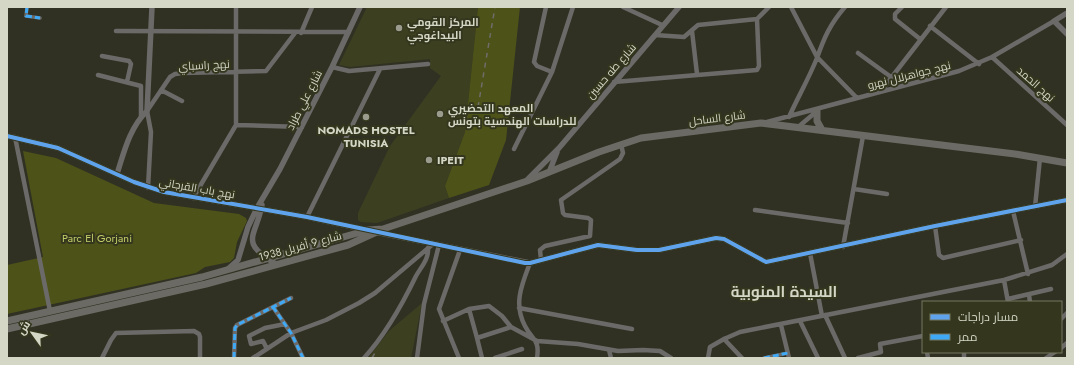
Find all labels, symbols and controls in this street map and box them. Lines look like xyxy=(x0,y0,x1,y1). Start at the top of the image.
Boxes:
place label: المركز القومي البيداغوجي xyxy=(407,14,479,45)
marker: المركز القومي البيداغوجي xyxy=(394,23,404,33)
street label: شارع طه حسين xyxy=(582,40,640,102)
street label: نهج راسباي xyxy=(178,56,230,75)
street label: نهج جواهرلال نهرو xyxy=(866,57,952,93)
street label: نهج الحمد xyxy=(1013,63,1059,105)
street label: شارع علي طراد xyxy=(282,67,327,133)
place label: المعهد التحضيري للدراسات الهندسية بتونس xyxy=(448,100,576,129)
street label: شارع الساحل xyxy=(688,107,746,129)
marker: المعهد التحضيري للدراسات الهندسية بتونس xyxy=(435,109,445,119)
marker: NOMADS HOSTEL TUNISIA xyxy=(361,112,371,122)
place label: NOMADS HOSTEL TUNISIA xyxy=(317,122,415,151)
place label: IPEIT xyxy=(437,152,465,168)
marker: IPEIT xyxy=(424,155,434,165)
street label: نهج باب القرجاني xyxy=(158,173,236,204)
street label: شارع 9 أفريل 1938 xyxy=(257,227,343,265)
park label: Parc El Gorjani xyxy=(62,230,132,246)
district label: السيدة المنوبية xyxy=(731,281,837,303)
legend xyxy=(922,301,1062,353)
text: مسار دراجات xyxy=(958,308,1018,326)
north arrow xyxy=(12,313,52,353)
text: ش xyxy=(13,317,34,338)
text: ممر xyxy=(957,328,977,346)

